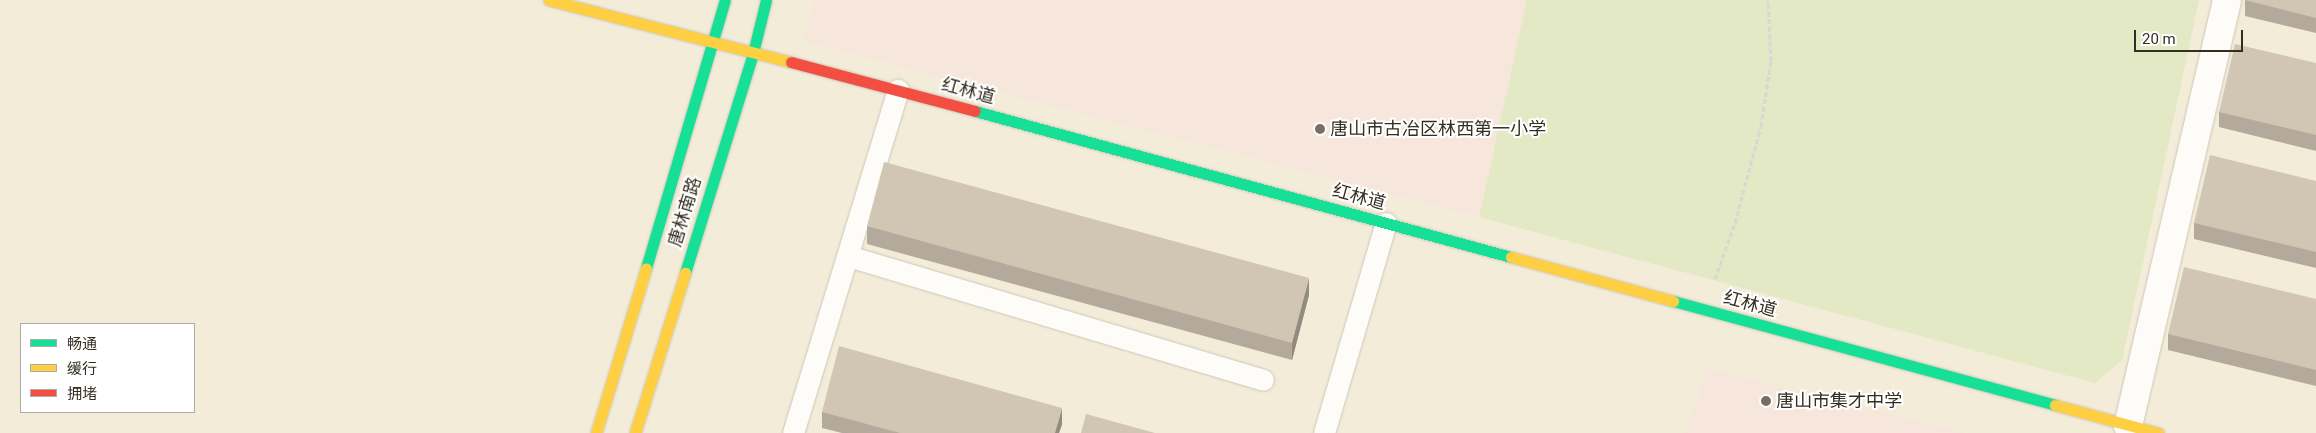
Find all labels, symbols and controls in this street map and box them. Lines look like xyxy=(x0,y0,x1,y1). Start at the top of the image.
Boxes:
scale bar xyxy=(2136,20,2245,52)
text: 20 m xyxy=(2142,30,2176,48)
street label: 红林道 xyxy=(939,74,997,108)
place label: 唐山市古冶区林西第一小学 xyxy=(1330,118,1546,140)
marker: 唐山市古冶区林西第一小学 xyxy=(1314,123,1326,135)
street label: 唐林南路 xyxy=(664,174,706,250)
street label: 红林道 xyxy=(1330,180,1388,214)
street label: 红林道 xyxy=(1721,287,1779,321)
legend xyxy=(20,323,195,413)
text: 畅通 xyxy=(67,335,97,353)
text: 缓行 xyxy=(67,360,97,378)
text: 拥堵 xyxy=(67,385,97,403)
place label: 唐山市集才中学 xyxy=(1776,390,1902,412)
marker: 唐山市集才中学 xyxy=(1760,395,1772,407)

